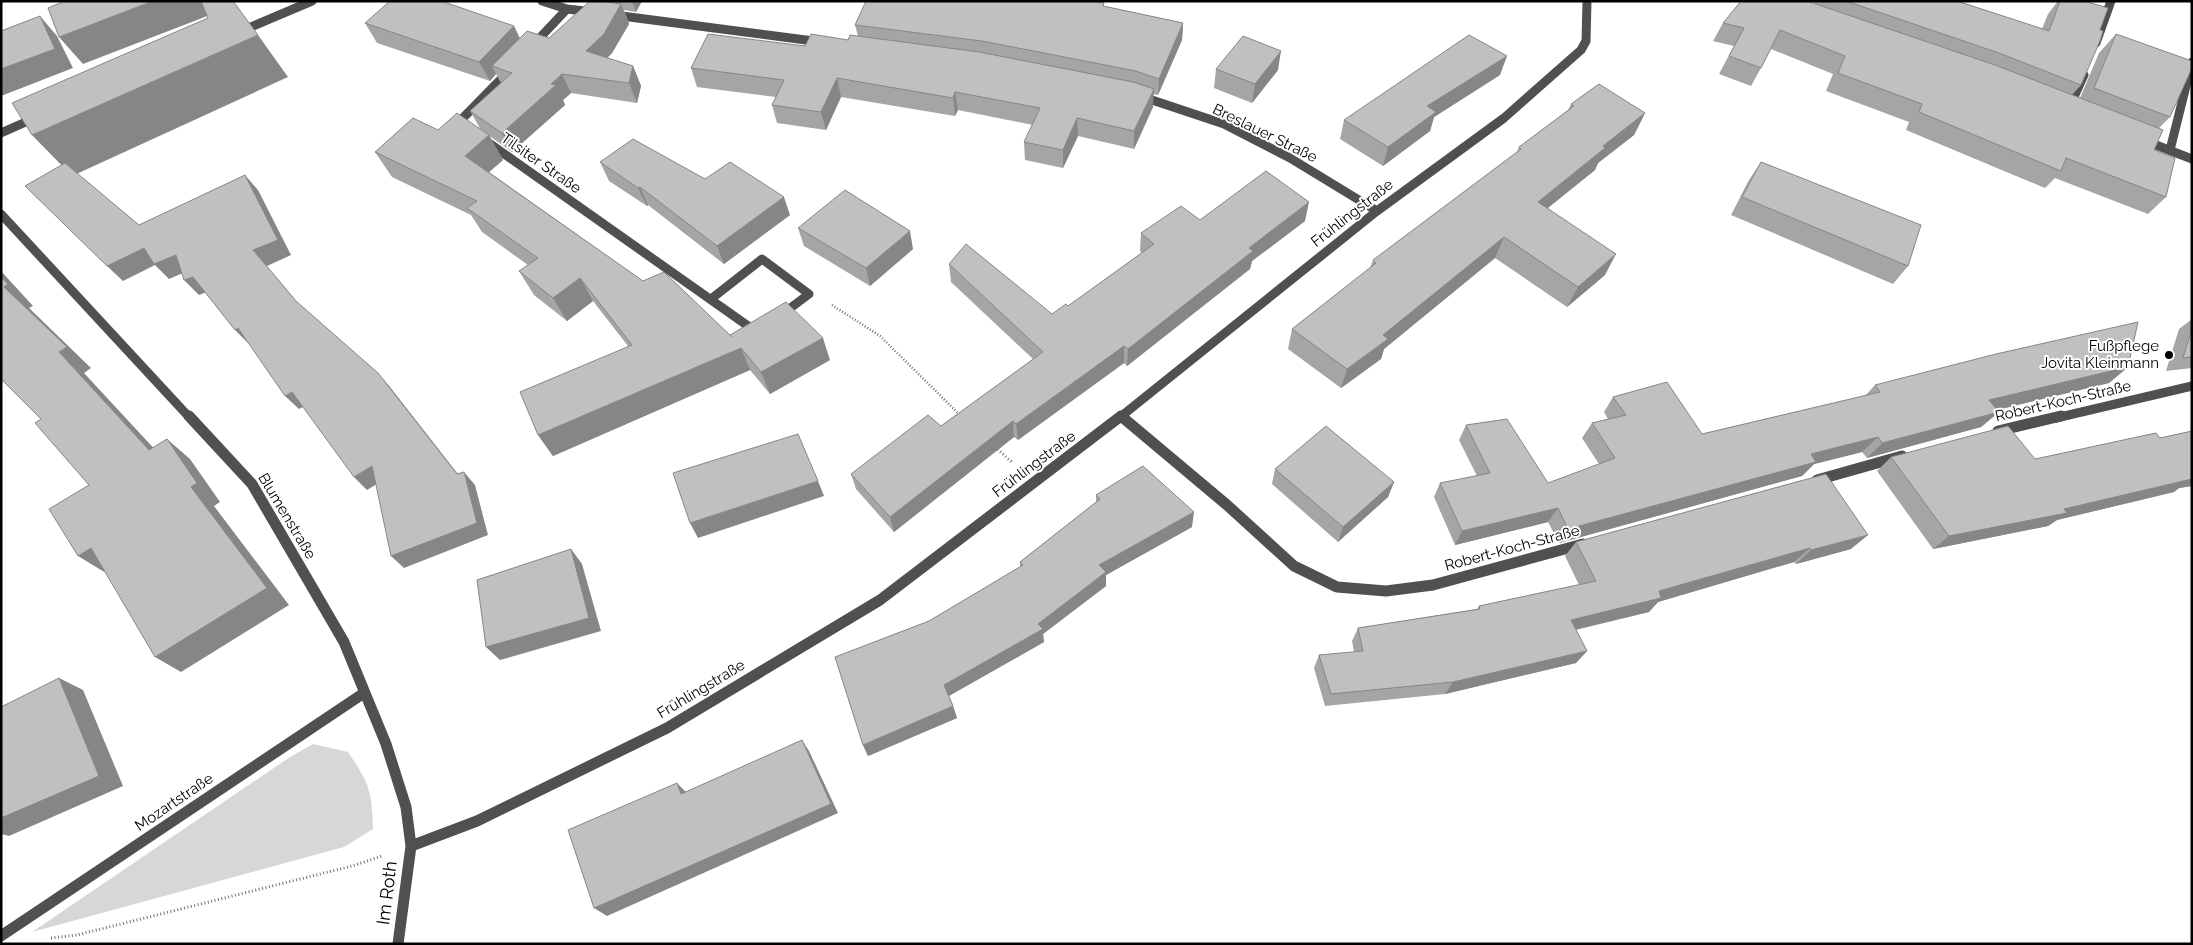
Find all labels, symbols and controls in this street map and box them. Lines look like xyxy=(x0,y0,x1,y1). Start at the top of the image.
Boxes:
street label: Breslauer Straße xyxy=(1210,100,1320,166)
street label: Tilsiter Straße xyxy=(497,129,585,197)
street label: Frühlingstraße xyxy=(1307,175,1397,251)
place label: Fußpflege Jovita Kleinmann xyxy=(2041,337,2159,372)
marker: Fußpflege Jovita Kleinmann xyxy=(2163,349,2175,361)
street label: Robert-Koch-Straße xyxy=(1993,377,2133,425)
street label: Frühlingstraße xyxy=(989,427,1079,501)
street label: Blumenstraße xyxy=(254,470,320,562)
street label: Robert-Koch-Straße xyxy=(1443,521,1582,575)
street label: Frühlingstraße xyxy=(654,656,748,722)
street label: Mozartstraße xyxy=(131,769,217,835)
street label: Im Roth xyxy=(372,860,401,926)

